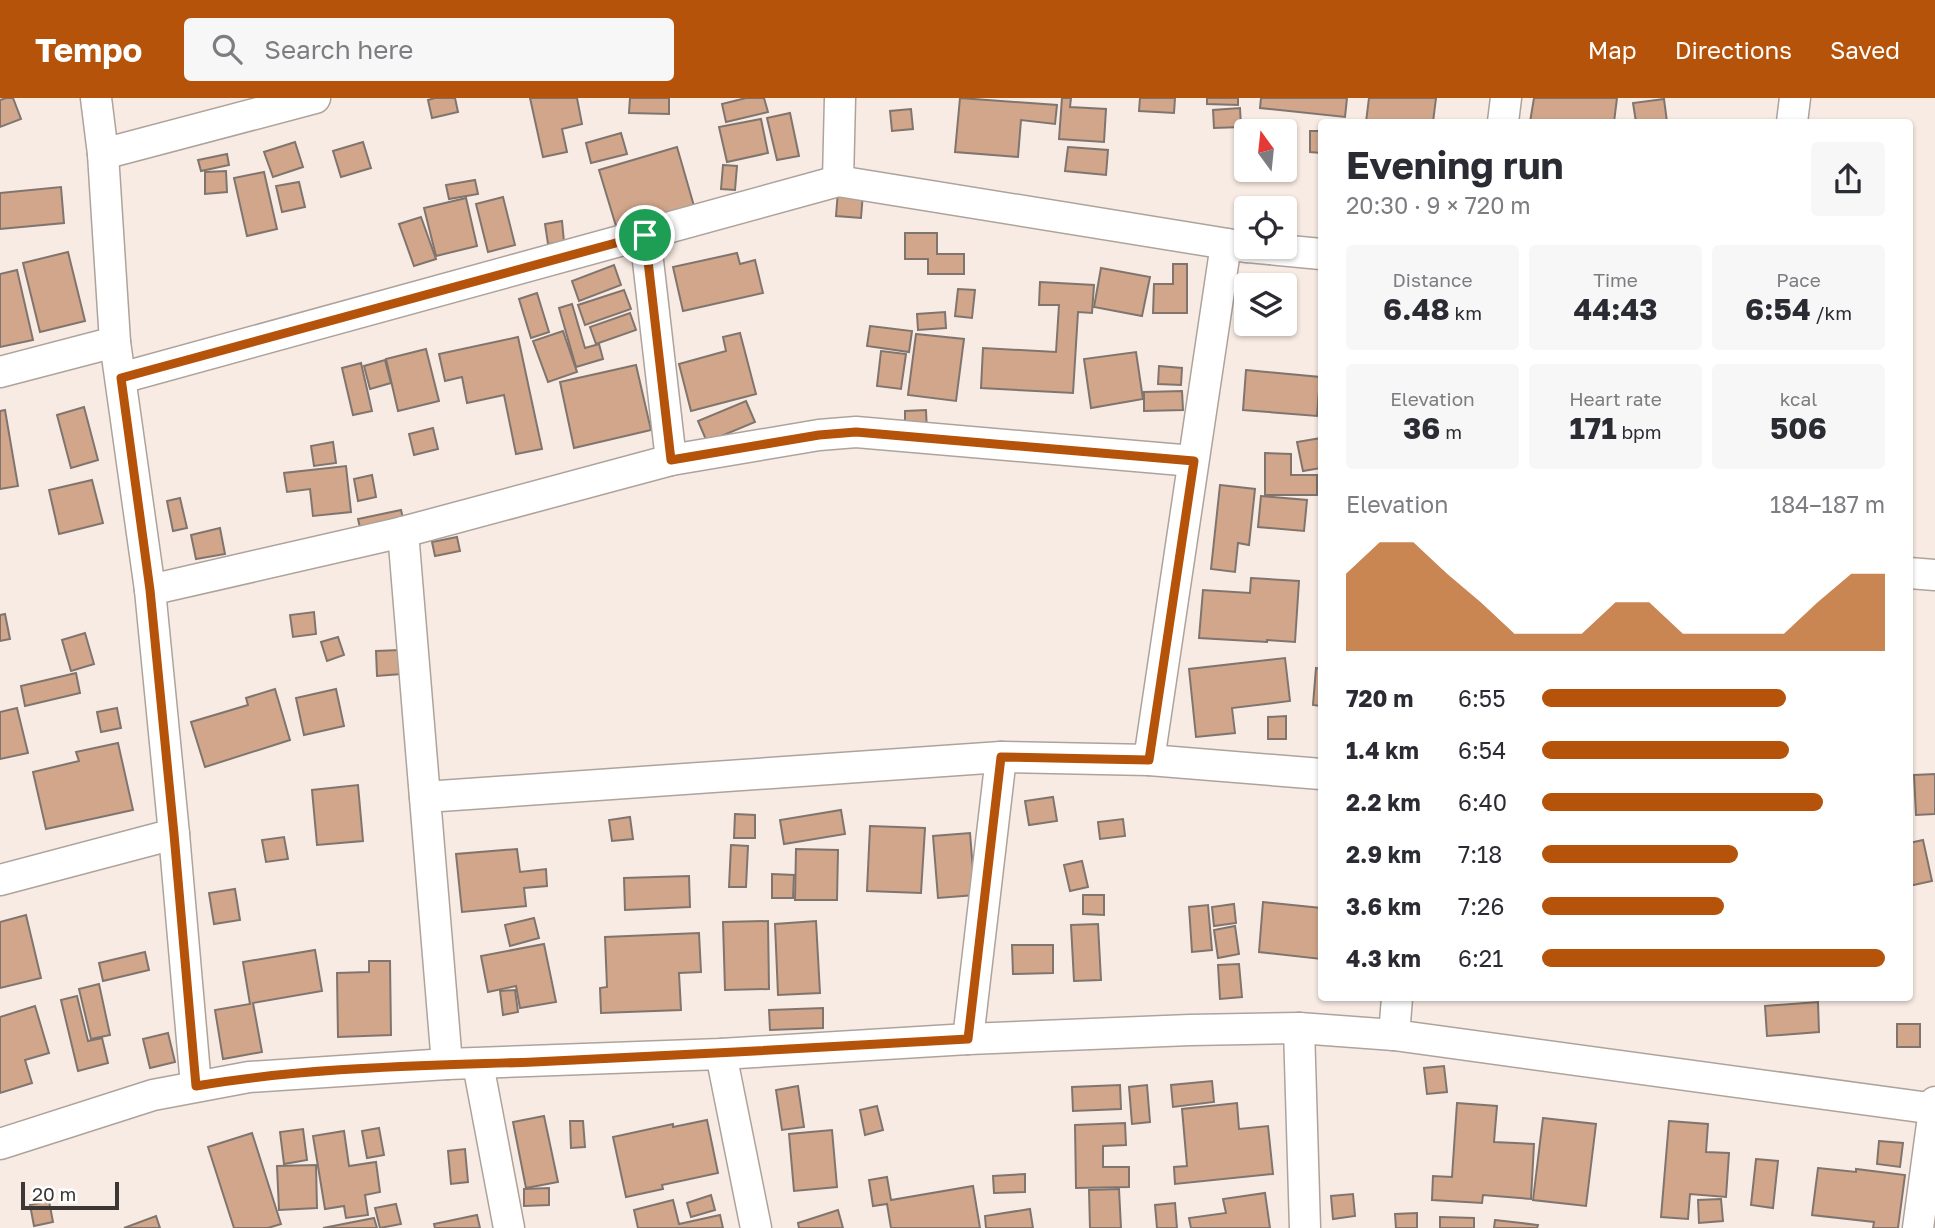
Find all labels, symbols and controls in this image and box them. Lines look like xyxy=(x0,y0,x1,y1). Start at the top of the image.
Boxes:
search box xyxy=(184,18,674,81)
text: Tempo xyxy=(35,30,142,69)
icon: search xyxy=(208,30,246,68)
text: Search here xyxy=(264,34,413,65)
text: Map xyxy=(1588,35,1637,64)
text: Directions xyxy=(1675,35,1792,64)
text: Saved xyxy=(1830,35,1900,64)
north arrow xyxy=(1234,119,1297,182)
map controls xyxy=(1234,119,1297,336)
text: Evening run xyxy=(1346,142,1564,187)
button: share xyxy=(1811,142,1885,216)
text: 20:30 · 9 × 720 m xyxy=(1346,191,1531,219)
button: locate xyxy=(1234,196,1297,259)
pin xyxy=(615,205,675,265)
icon: arrive xyxy=(626,216,664,254)
text: Distance xyxy=(1393,268,1472,291)
text: Time xyxy=(1593,268,1638,291)
text: Pace xyxy=(1776,268,1821,291)
button: layers xyxy=(1234,273,1297,336)
text: 6.48 xyxy=(1383,291,1450,327)
text: 44:43 xyxy=(1573,291,1658,327)
text: 6:54 xyxy=(1745,291,1811,327)
text: km xyxy=(1450,301,1482,324)
text: /km xyxy=(1811,301,1852,324)
text: Elevation xyxy=(1390,387,1475,410)
text: Heart rate xyxy=(1569,387,1662,410)
text: kcal xyxy=(1780,387,1817,410)
text: 36 xyxy=(1403,410,1440,446)
text: 171 xyxy=(1569,410,1617,446)
text: 506 xyxy=(1770,410,1827,446)
text: m xyxy=(1440,420,1462,443)
text: bpm xyxy=(1617,420,1662,443)
text: Elevation xyxy=(1346,490,1448,518)
text: 184–187 m xyxy=(1770,490,1885,518)
text: 720 m xyxy=(1346,684,1413,712)
text: 6:55 xyxy=(1458,684,1506,712)
text: 1.4 km xyxy=(1346,736,1419,764)
text: 6:54 xyxy=(1458,736,1506,764)
text: 2.2 km xyxy=(1346,788,1421,816)
text: 6:40 xyxy=(1458,788,1507,816)
text: 2.9 km xyxy=(1346,840,1421,868)
text: 7:18 xyxy=(1458,840,1502,868)
text: 3.6 km xyxy=(1346,892,1421,920)
text: 7:26 xyxy=(1458,892,1504,920)
text: 4.3 km xyxy=(1346,944,1421,972)
text: 6:21 xyxy=(1458,944,1503,972)
scale bar xyxy=(21,1179,119,1211)
text: 20 m xyxy=(32,1182,76,1205)

